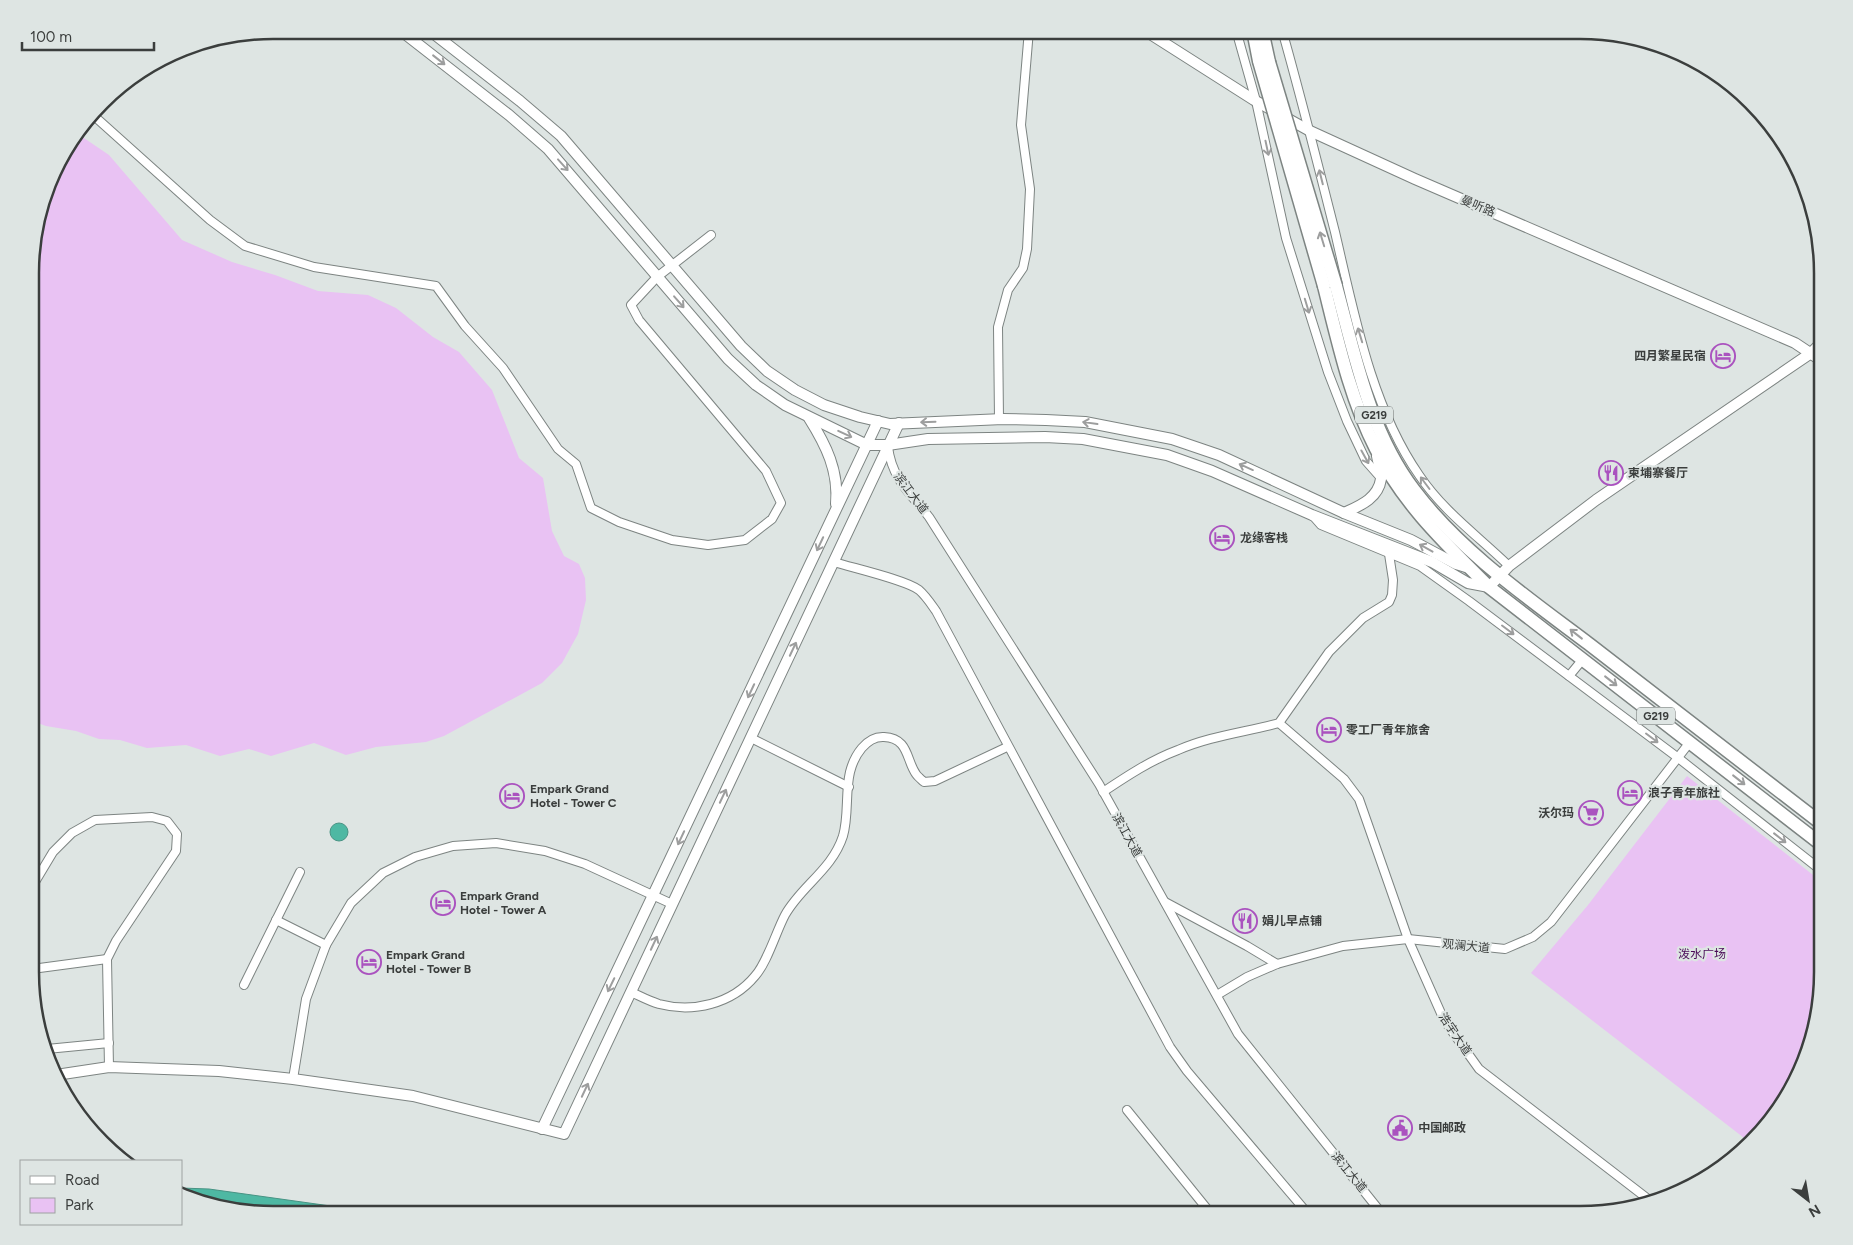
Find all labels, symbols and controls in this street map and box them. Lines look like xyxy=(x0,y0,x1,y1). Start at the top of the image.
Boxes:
scale bar xyxy=(22,20,155,52)
text: 100 m xyxy=(30,28,72,46)
one-way arrow xyxy=(432,55,446,65)
one-way arrow xyxy=(1262,140,1272,156)
one-way arrow xyxy=(557,158,568,171)
one-way arrow xyxy=(1316,170,1325,186)
street label: 曼听路 xyxy=(1459,193,1497,219)
one-way arrow xyxy=(1317,232,1327,248)
one-way arrow xyxy=(673,296,685,309)
one-way arrow xyxy=(1302,297,1312,313)
one-way arrow xyxy=(1355,327,1365,343)
hotel icon: 四月繁星民宿 xyxy=(1710,343,1736,369)
place label: 四月繁星民宿 xyxy=(1634,349,1706,363)
road number: G219 xyxy=(1355,406,1393,424)
one-way arrow xyxy=(920,417,936,426)
one-way arrow xyxy=(1082,418,1098,428)
one-way arrow xyxy=(837,430,852,440)
one-way arrow xyxy=(1360,450,1370,464)
restaurant icon: 柬埔寨餐厅 xyxy=(1598,460,1624,486)
one-way arrow xyxy=(1239,461,1254,471)
place label: 柬埔寨餐厅 xyxy=(1628,466,1688,480)
street label: 滨江大道 xyxy=(891,470,931,516)
one-way arrow xyxy=(1420,476,1430,490)
hotel icon: 龙缘客栈 xyxy=(1209,525,1235,551)
place label: 龙缘客栈 xyxy=(1240,531,1288,545)
one-way arrow xyxy=(815,536,825,551)
one-way arrow xyxy=(1419,542,1434,552)
one-way arrow xyxy=(1501,625,1515,635)
one-way arrow xyxy=(1570,629,1583,640)
one-way arrow xyxy=(789,642,798,657)
one-way arrow xyxy=(1604,675,1617,686)
one-way arrow xyxy=(745,683,755,698)
road number: G219 xyxy=(1637,708,1675,724)
hotel icon: 零工厂青年旅舍 xyxy=(1316,717,1342,743)
place label: 零工厂青年旅舍 xyxy=(1346,723,1430,737)
one-way arrow xyxy=(1645,733,1659,743)
one-way arrow xyxy=(1732,775,1745,786)
hotel icon: 浪子青年旅社 xyxy=(1617,780,1643,806)
place label: Empark Grand Hotel - Tower C xyxy=(530,782,617,810)
hotel icon: Empark Grand Hotel - Tower C xyxy=(499,783,525,809)
place label: 浪子青年旅社 xyxy=(1648,786,1720,800)
one-way arrow xyxy=(719,789,729,804)
supermarket icon: 沃尔玛 xyxy=(1578,800,1604,826)
place label: 沃尔玛 xyxy=(1538,806,1574,820)
street label: 滨江大道 xyxy=(1109,811,1145,859)
one-way arrow xyxy=(676,830,685,845)
one-way arrow xyxy=(1774,832,1787,843)
place label: Empark Grand Hotel - Tower A xyxy=(460,889,547,917)
hotel icon: Empark Grand Hotel - Tower A xyxy=(430,890,456,916)
restaurant icon: 娟儿早点铺 xyxy=(1232,908,1258,934)
place label: 娟儿早点铺 xyxy=(1262,914,1322,928)
one-way arrow xyxy=(650,936,659,951)
street label: 观澜大道 xyxy=(1441,937,1491,955)
park label: 泼水广场 xyxy=(1678,947,1726,961)
place label: Empark Grand Hotel - Tower B xyxy=(386,948,471,976)
hotel icon: Empark Grand Hotel - Tower B xyxy=(356,949,382,975)
one-way arrow xyxy=(606,977,616,992)
street label: 浩宇大道 xyxy=(1436,1010,1474,1058)
one-way arrow xyxy=(580,1083,590,1098)
public building icon: 中国邮政 xyxy=(1387,1115,1413,1141)
place label: 中国邮政 xyxy=(1418,1121,1466,1135)
street label: 滨江大道 xyxy=(1328,1149,1370,1195)
legend xyxy=(20,1160,182,1225)
text: Road xyxy=(65,1171,100,1189)
north arrow xyxy=(1783,1175,1833,1225)
text: Park xyxy=(65,1196,94,1214)
text: N xyxy=(1805,1201,1823,1221)

